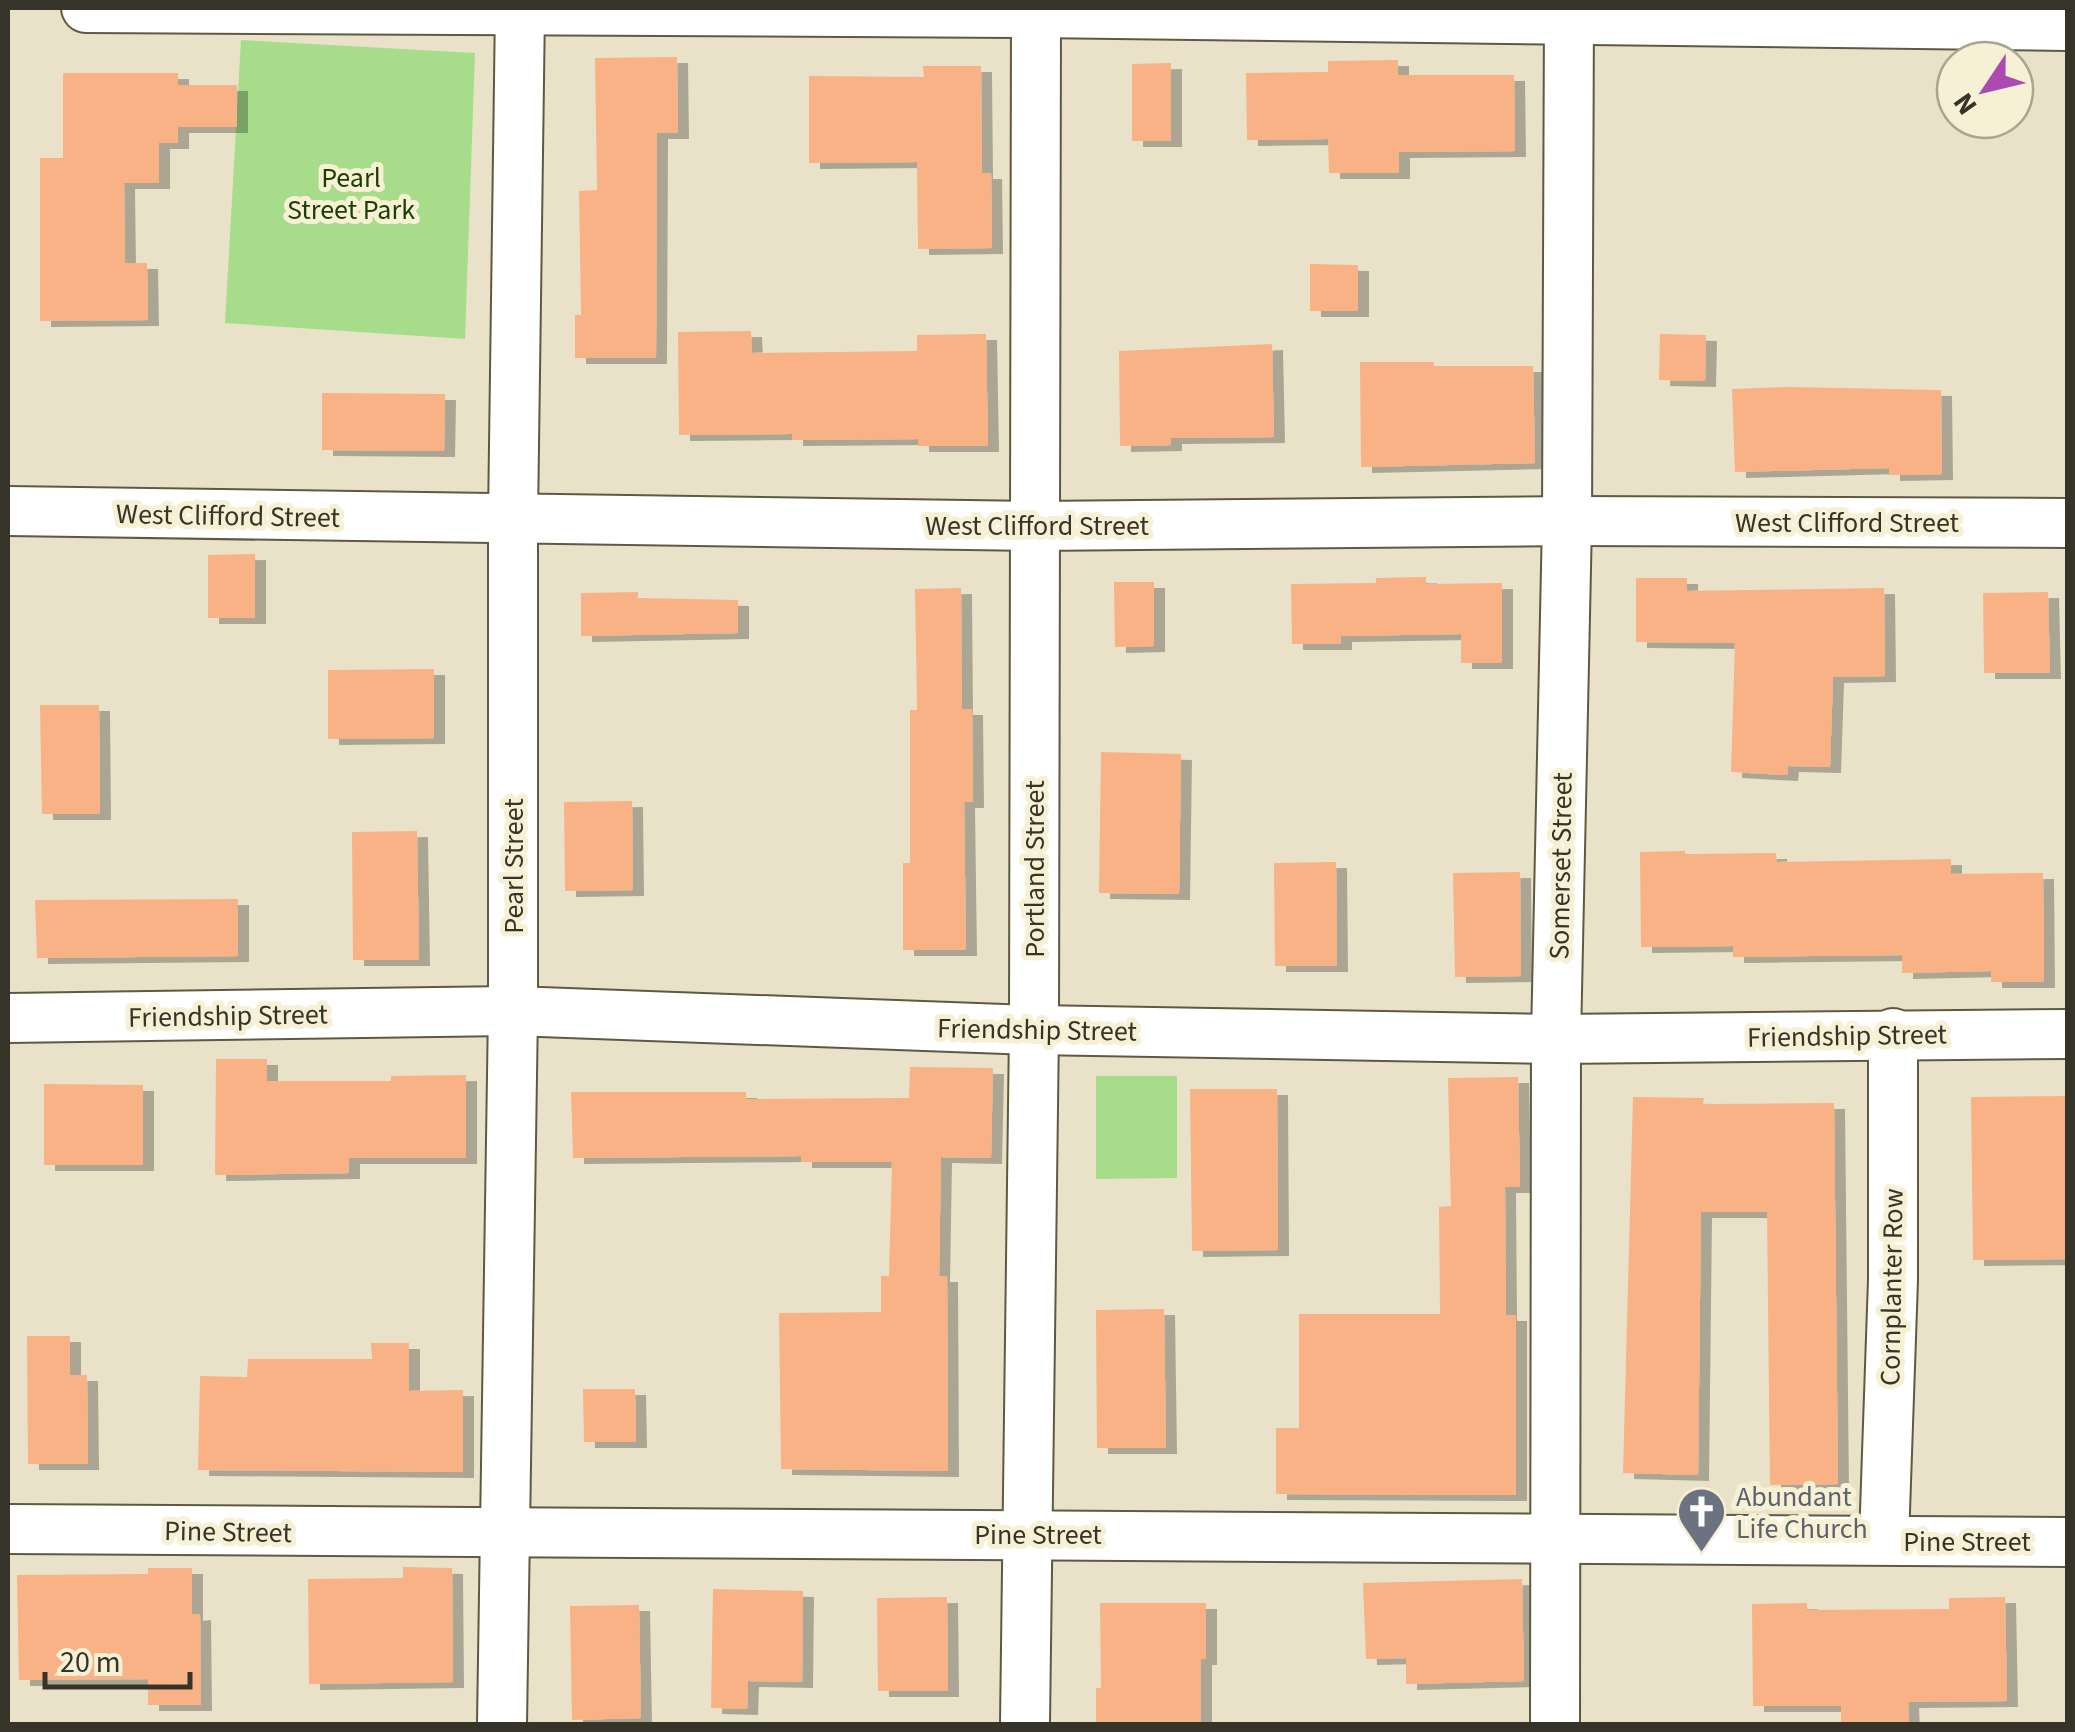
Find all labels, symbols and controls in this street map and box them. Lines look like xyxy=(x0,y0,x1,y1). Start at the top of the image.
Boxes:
north arrow xyxy=(1935,40,2035,140)
text: N xyxy=(1944,85,1987,123)
park label: Pearl Street Park xyxy=(287,158,415,230)
street label: West Clifford Street xyxy=(116,494,341,538)
street label: West Clifford Street xyxy=(1735,503,1959,543)
street label: West Clifford Street xyxy=(925,506,1149,546)
street label: Somerset Street xyxy=(1539,771,1583,960)
street label: Portland Street xyxy=(1015,780,1055,958)
street label: Pearl Street xyxy=(494,798,534,934)
street label: Friendship Street xyxy=(128,994,329,1038)
street label: Friendship Street xyxy=(937,1008,1138,1052)
street label: Friendship Street xyxy=(1747,1014,1948,1058)
street label: Cornplanter Row xyxy=(1870,1188,1914,1386)
place label: Abundant Life Church xyxy=(1736,1477,1868,1549)
church icon: Abundant Life Church xyxy=(1675,1486,1727,1554)
street label: Pine Street xyxy=(164,1511,293,1553)
street label: Pine Street xyxy=(974,1515,1102,1555)
street label: Pine Street xyxy=(1903,1522,2031,1562)
scale bar xyxy=(45,1627,190,1689)
text: 20 m xyxy=(60,1641,121,1684)

